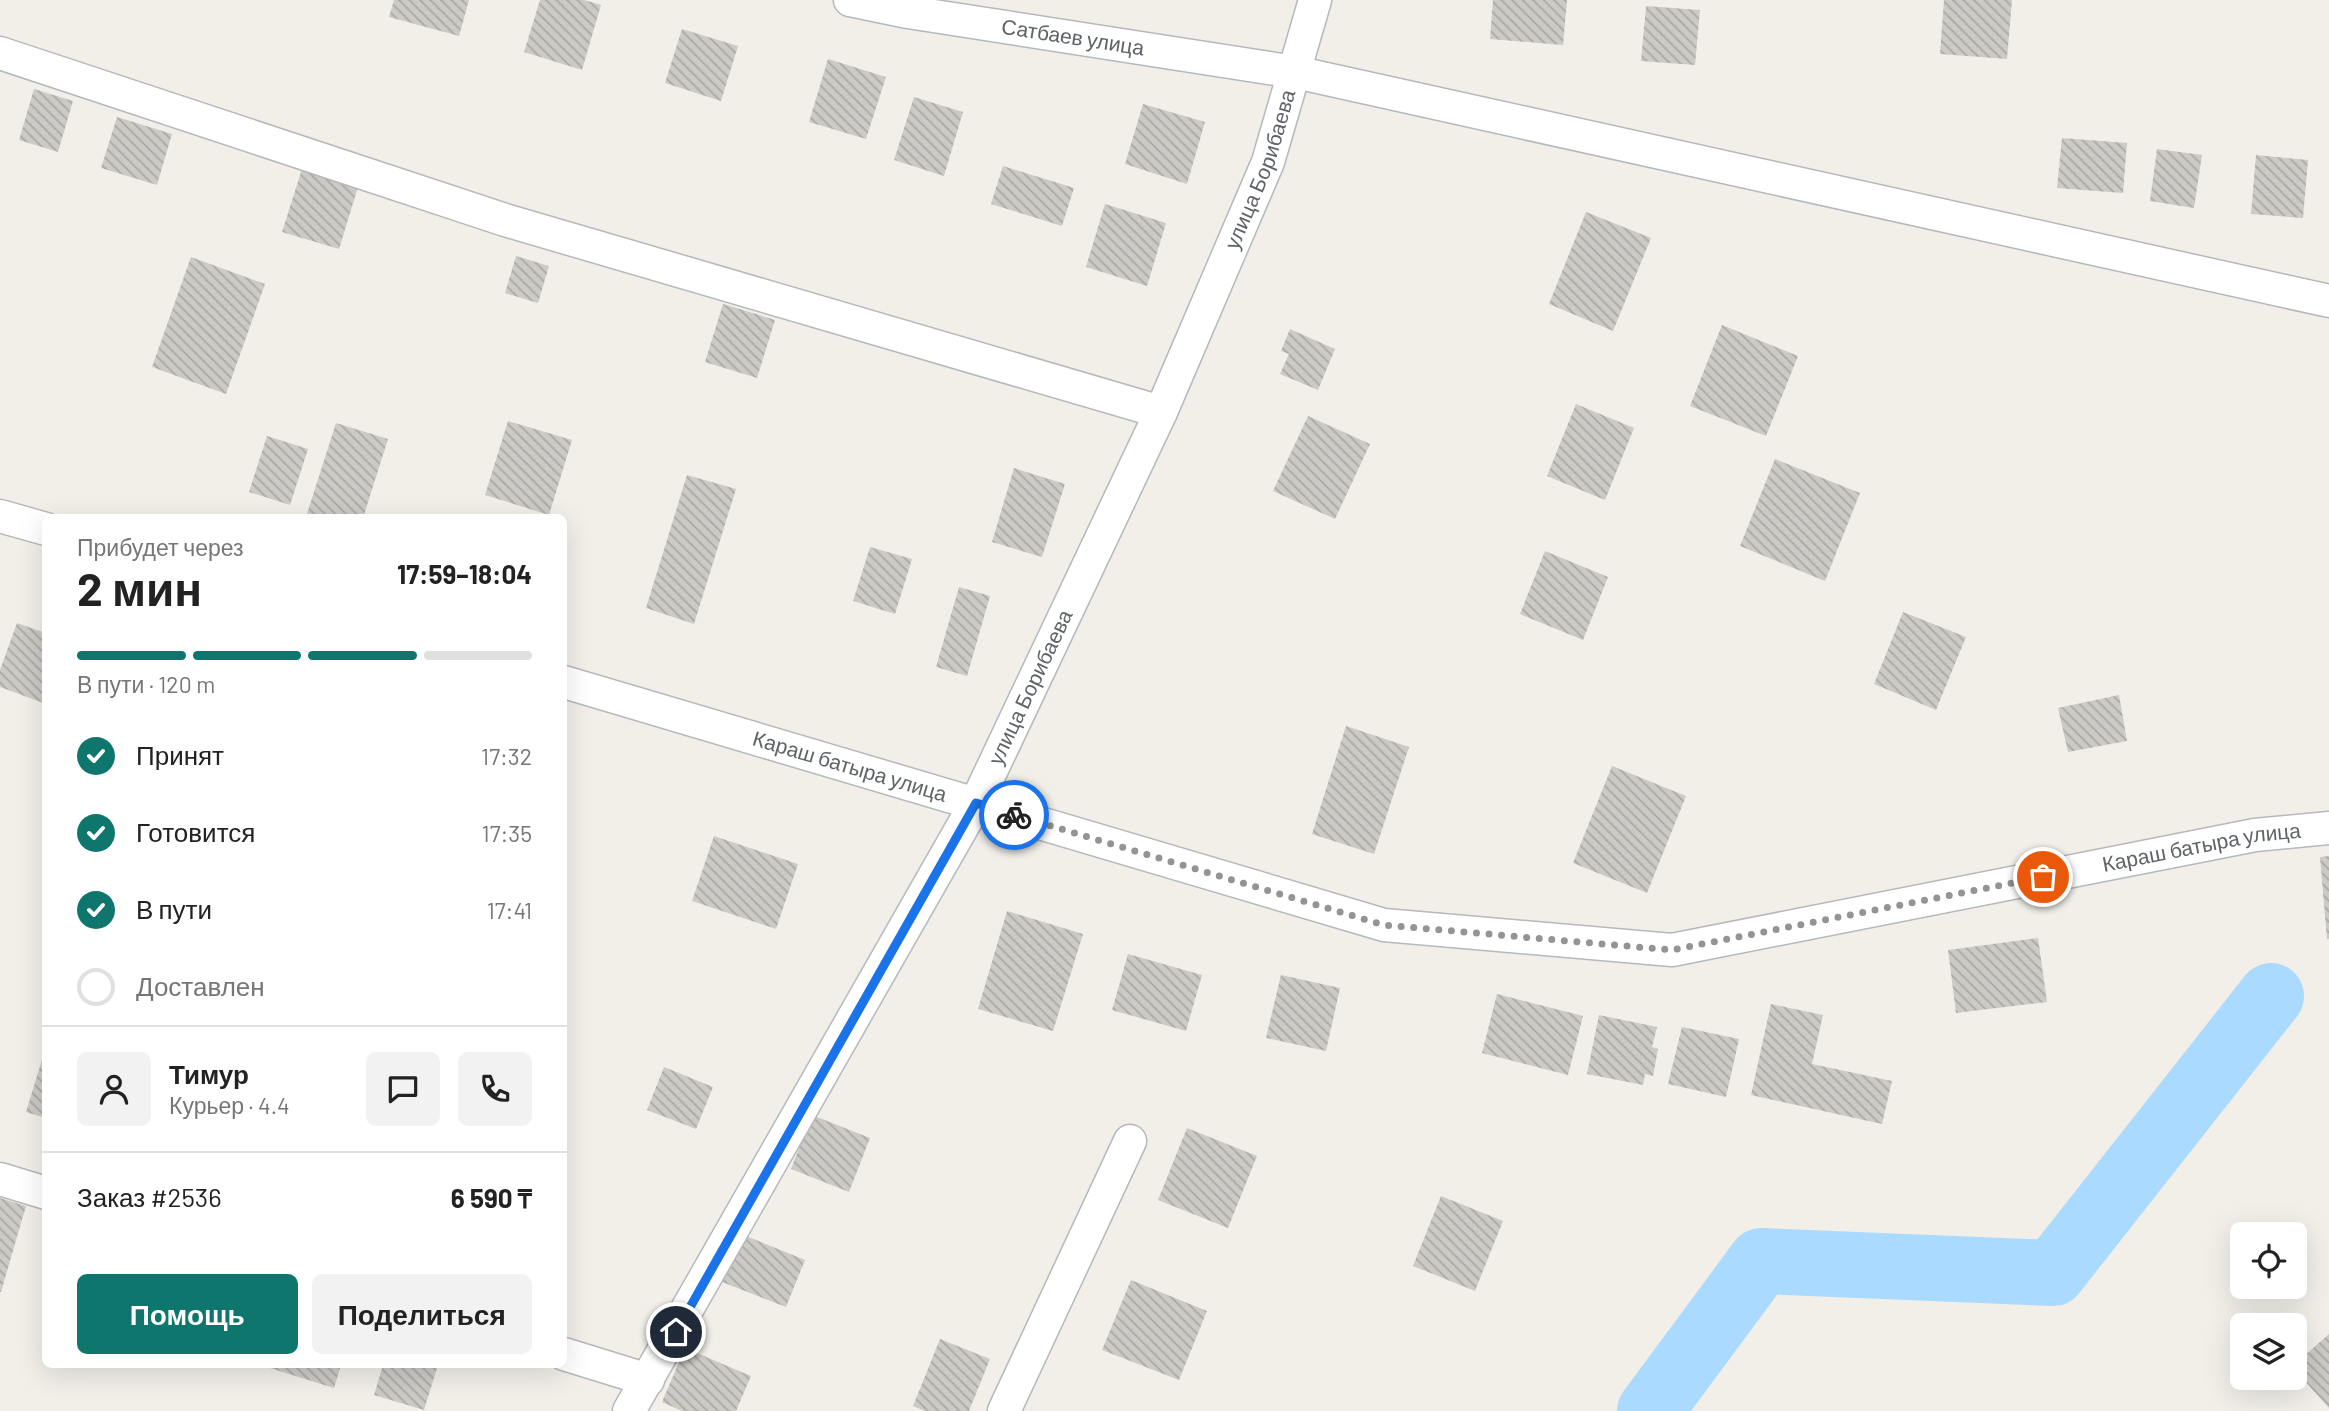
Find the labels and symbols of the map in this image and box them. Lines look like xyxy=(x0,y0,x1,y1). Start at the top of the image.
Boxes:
street label: Сатбаев улица xyxy=(1000,13,1147,60)
street label: улица Борибаева xyxy=(1218,86,1299,253)
street label: улица Борибаева xyxy=(982,605,1077,768)
street label: Караш батыра улица xyxy=(750,725,950,806)
courier xyxy=(979,780,1049,850)
street label: Караш батыра улица xyxy=(2100,817,2302,876)
pin xyxy=(2013,847,2073,907)
pin xyxy=(646,1302,706,1362)

